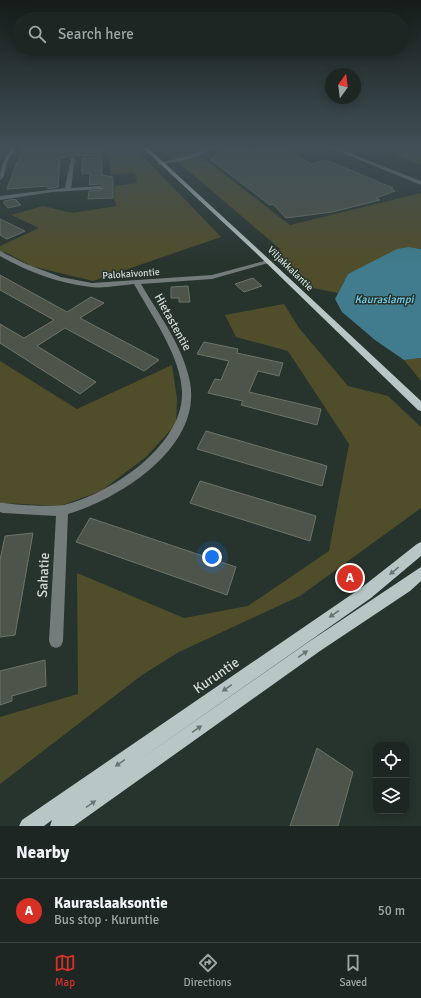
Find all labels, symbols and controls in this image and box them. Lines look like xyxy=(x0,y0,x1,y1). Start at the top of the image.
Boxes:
search box xyxy=(12,12,409,56)
icon: search xyxy=(26,23,48,45)
text: Search here xyxy=(58,25,134,43)
north arrow xyxy=(325,68,361,104)
street label: Viljakkalantie xyxy=(265,244,316,294)
street label: Palokaivontie xyxy=(102,266,160,282)
street label: Hietastentie xyxy=(151,291,194,353)
water label: Kauraslampi xyxy=(355,293,414,306)
your location xyxy=(202,547,222,567)
street label: Sahatie xyxy=(34,552,53,598)
pin: A xyxy=(337,563,363,593)
one-way arrow xyxy=(388,566,399,575)
one-way arrow xyxy=(329,610,339,618)
one-way arrow xyxy=(298,650,309,658)
street label: Kuruntie xyxy=(190,654,242,697)
one-way arrow xyxy=(222,684,232,692)
one-way arrow xyxy=(192,725,203,733)
map controls xyxy=(373,742,409,814)
button: locate xyxy=(373,742,409,778)
one-way arrow xyxy=(115,759,125,767)
button: layers xyxy=(373,778,409,814)
one-way arrow xyxy=(86,800,96,808)
text: Nearby xyxy=(16,842,69,863)
text: Kauraslaaksontie xyxy=(54,894,168,912)
text: A xyxy=(25,903,33,919)
text: 50 m xyxy=(378,903,405,919)
text: Bus stop · Kuruntie xyxy=(54,912,159,928)
tab: Map xyxy=(54,952,76,989)
tab: Directions xyxy=(184,952,232,989)
tab: Saved xyxy=(339,952,367,989)

